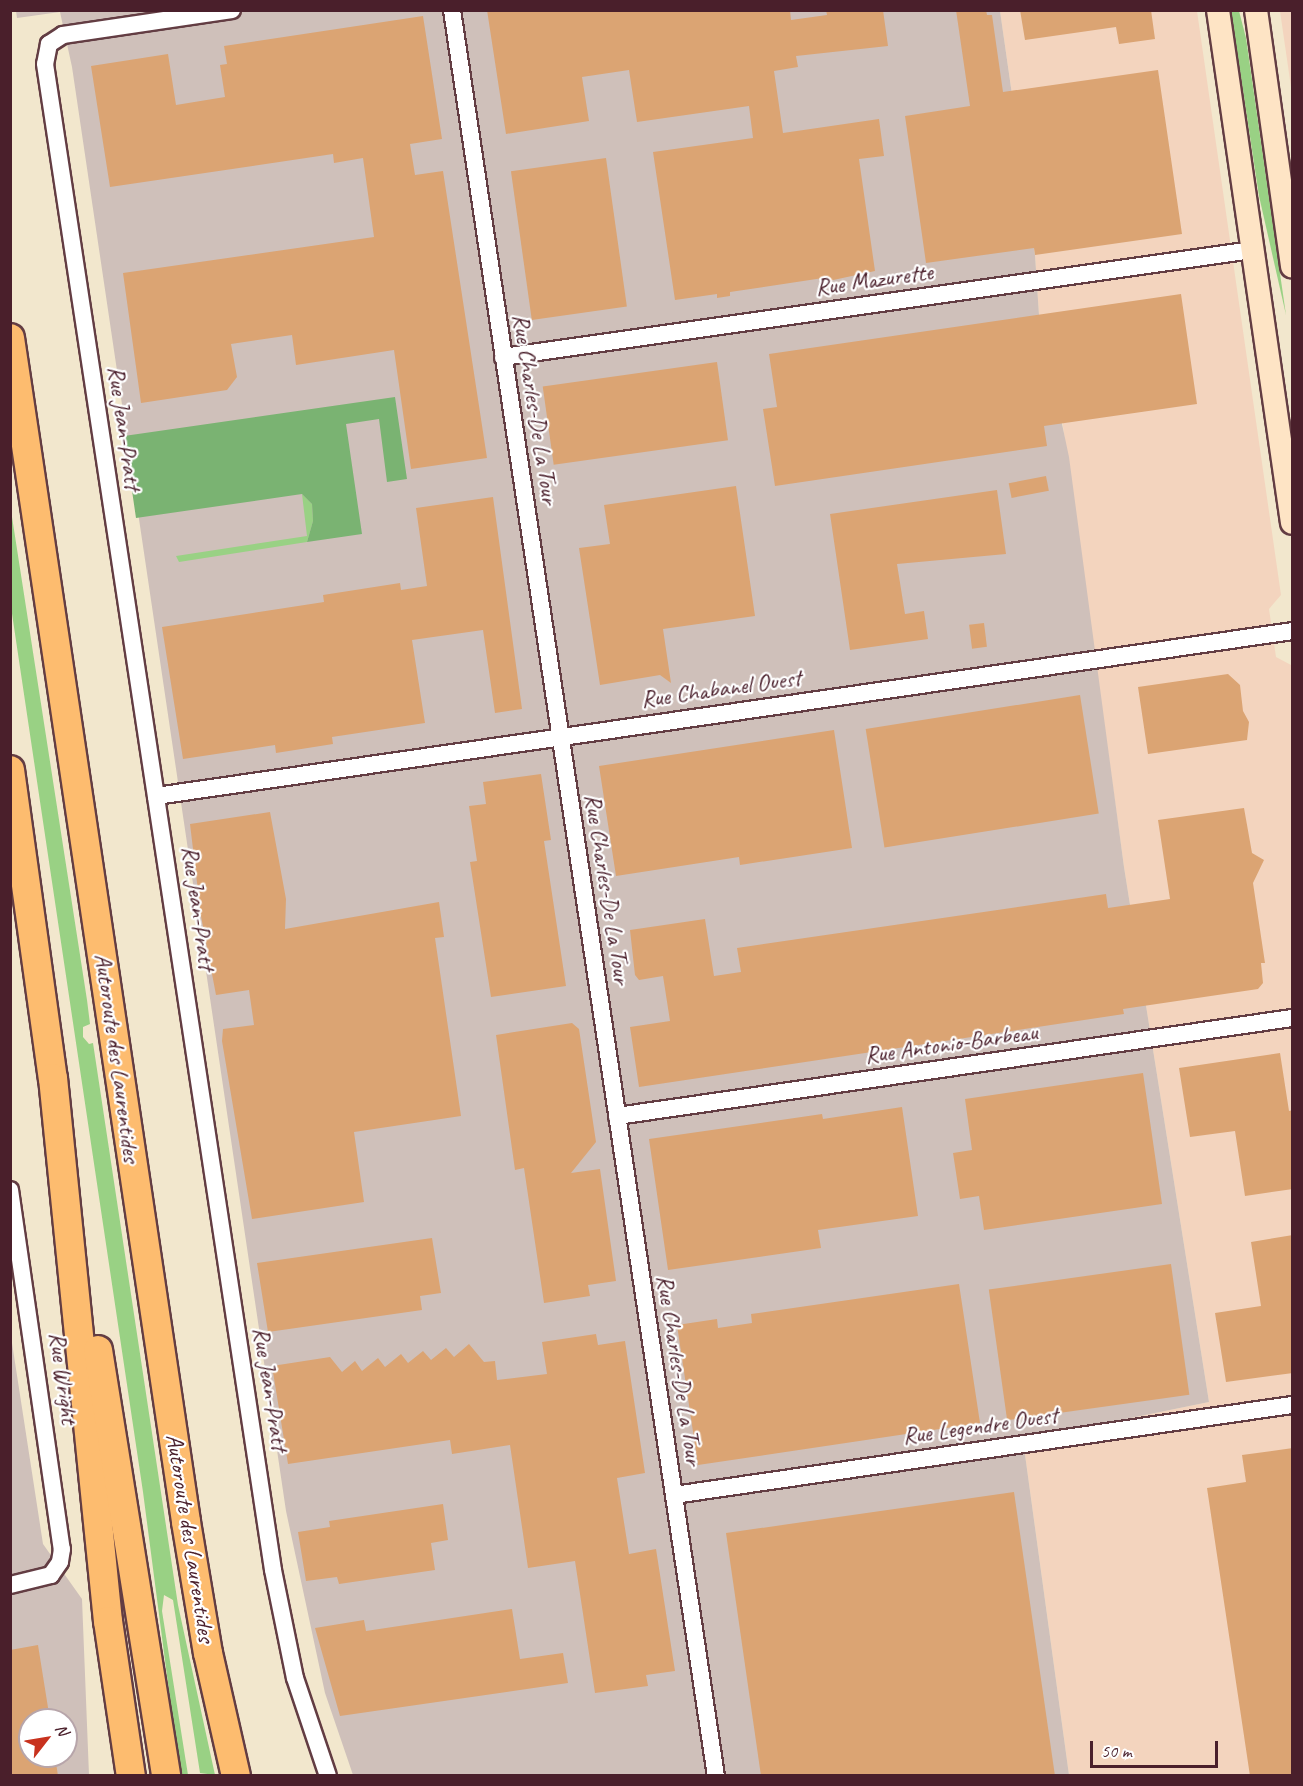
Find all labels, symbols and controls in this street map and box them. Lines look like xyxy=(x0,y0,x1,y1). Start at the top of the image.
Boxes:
street label: Rue Mazurette xyxy=(813,257,935,303)
street label: Rue Charles-De La Tour xyxy=(506,311,564,507)
street label: Rue Jean-Pratt xyxy=(101,365,147,491)
street label: Rue Chabanel Ouest xyxy=(639,664,803,714)
street label: Rue Charles-De La Tour xyxy=(578,791,636,987)
street label: Rue Jean-Pratt xyxy=(175,845,221,971)
street label: Autoroute des Laurentides xyxy=(88,952,146,1164)
street label: Rue Antonio-Barbeau xyxy=(863,1018,1039,1070)
street label: Rue Charles-De La Tour xyxy=(650,1272,708,1468)
street label: Rue Jean-Pratt xyxy=(246,1326,294,1452)
street label: Rue Wright xyxy=(42,1330,84,1426)
street label: Rue Legendre Ouest xyxy=(901,1401,1059,1451)
street label: Autoroute des Laurentides xyxy=(159,1432,221,1644)
north arrow xyxy=(18,1708,78,1768)
text: N xyxy=(51,1720,73,1739)
scale bar xyxy=(1093,1729,1220,1767)
text: 50 m xyxy=(1101,1740,1132,1762)

